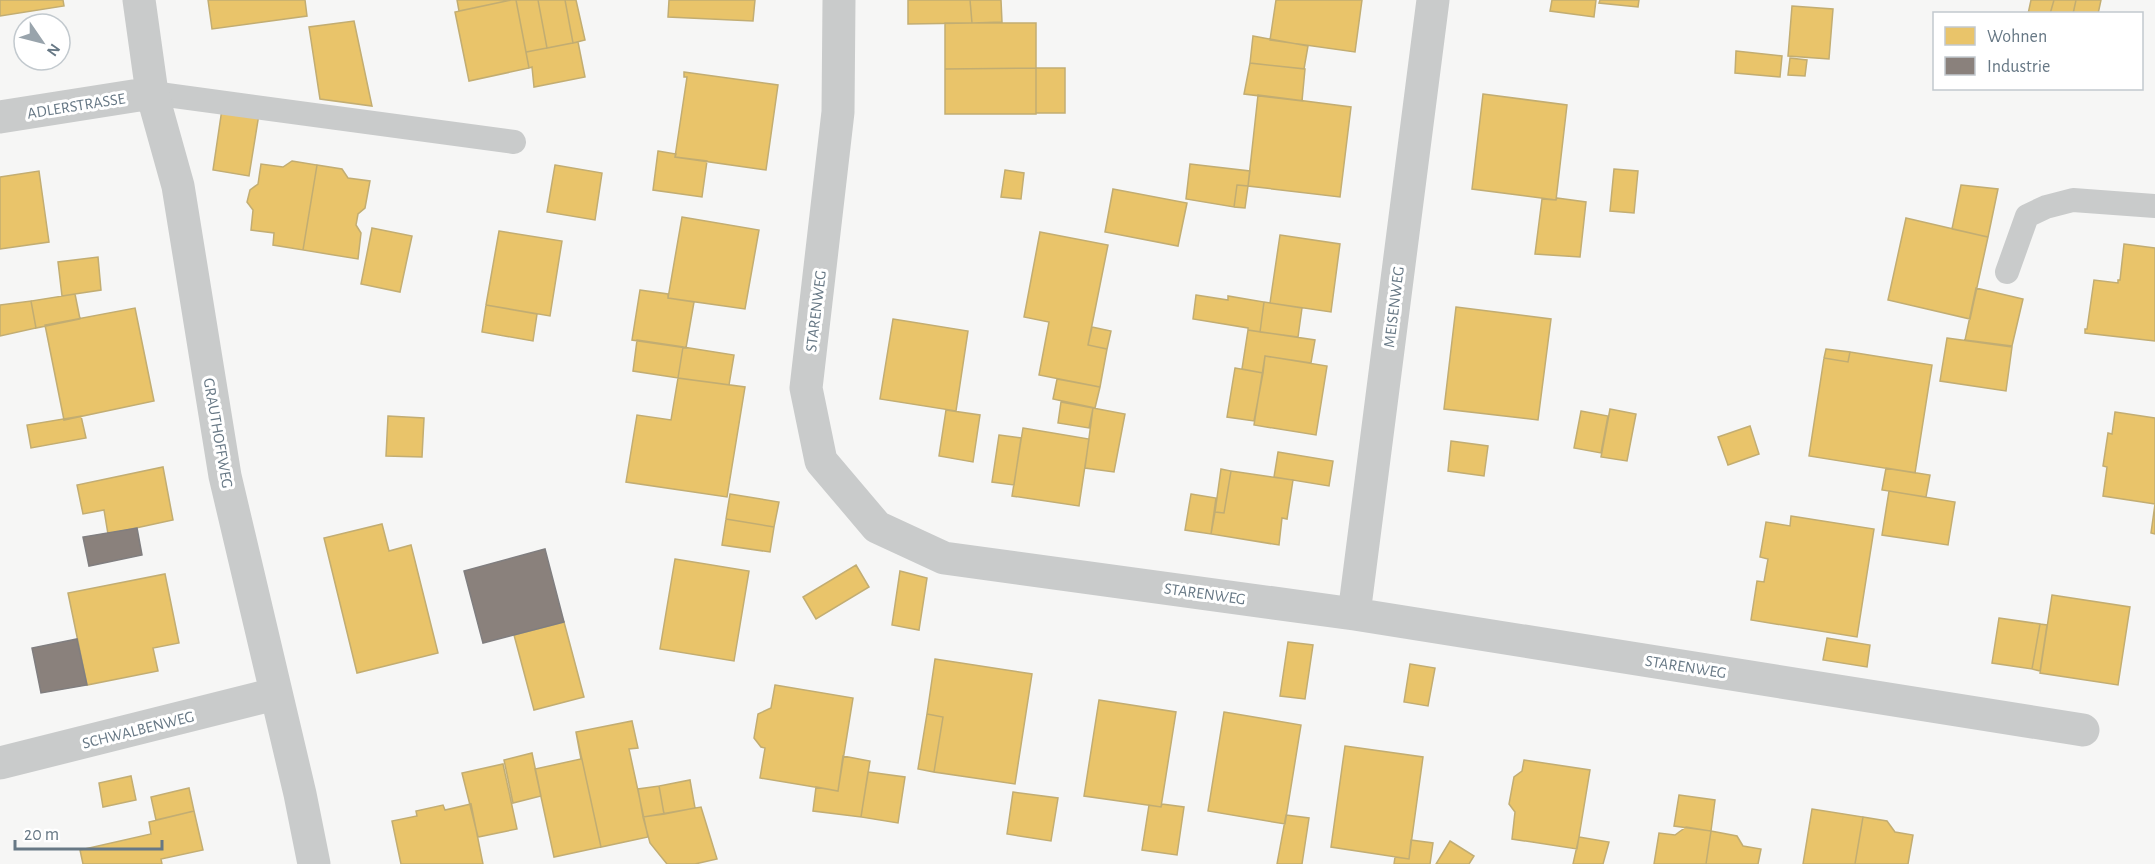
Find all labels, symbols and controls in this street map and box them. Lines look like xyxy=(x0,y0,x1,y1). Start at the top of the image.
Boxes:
north arrow xyxy=(12,12,72,72)
legend xyxy=(1933,12,2143,90)
text: Wohnen xyxy=(1987,28,2047,46)
text: N xyxy=(44,41,63,59)
text: Industrie xyxy=(1987,58,2050,76)
street label: ADLERSTRASSE xyxy=(26,90,127,122)
street label: MEISENWEG xyxy=(1381,266,1407,349)
street label: STARENWEG xyxy=(803,269,829,353)
street label: GRAUTHOFFWEG xyxy=(200,377,236,490)
street label: STARENWEG xyxy=(1163,580,1247,608)
street label: STARENWEG xyxy=(1644,653,1728,681)
street label: SCHWALBENWEG xyxy=(81,708,196,752)
scale bar xyxy=(15,813,162,851)
text: 20 m xyxy=(24,826,59,844)

